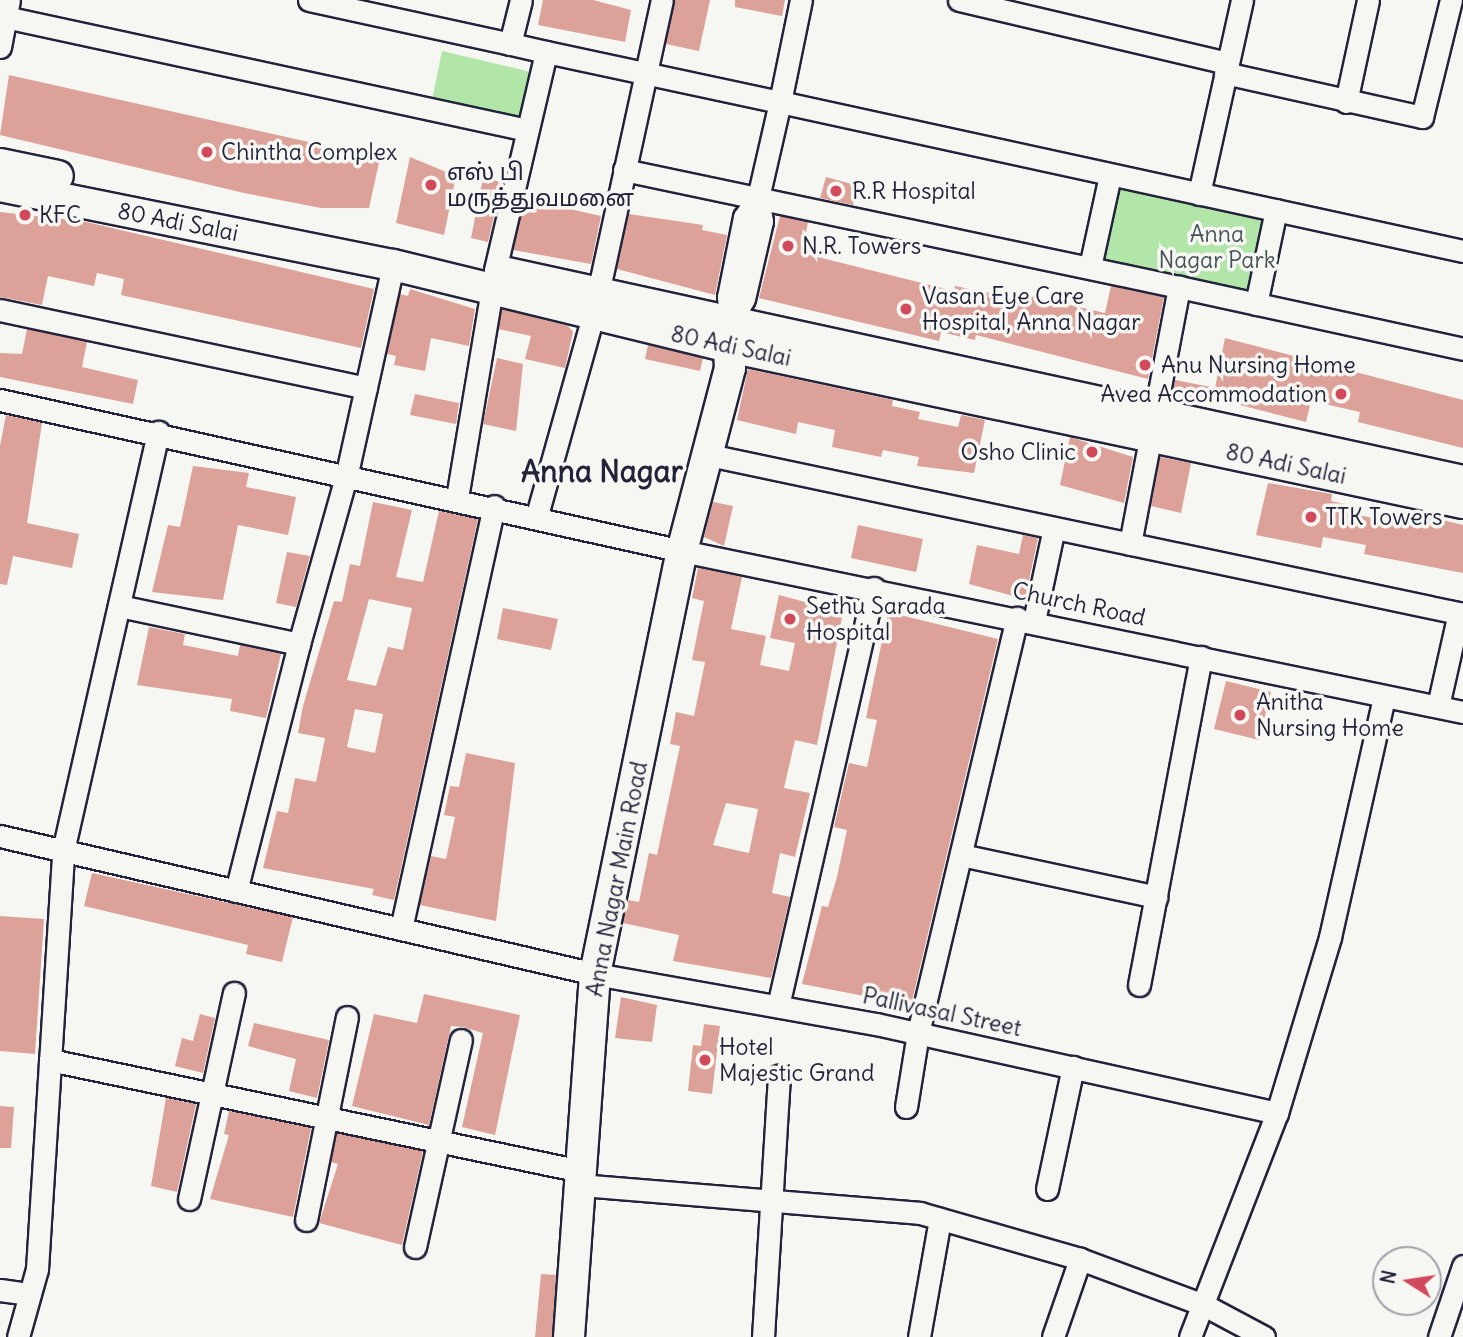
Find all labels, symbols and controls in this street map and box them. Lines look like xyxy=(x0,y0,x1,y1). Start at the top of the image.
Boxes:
place label: Chintha Complex xyxy=(221,138,397,166)
marker: Chintha Complex xyxy=(199,144,215,160)
place label: எஸ் பி மருத்துவமனை xyxy=(447,158,634,212)
marker: எஸ் பி மருத்துவமனை xyxy=(421,175,441,195)
place label: R.R Hospital xyxy=(852,177,976,205)
marker: R.R Hospital xyxy=(826,181,846,201)
street label: 80 Adi Salai xyxy=(115,197,241,247)
place label: KFC xyxy=(39,201,81,229)
marker: KFC xyxy=(17,207,33,223)
park label: Anna Nagar Park xyxy=(1158,220,1276,274)
place label: N.R. Towers xyxy=(802,232,921,260)
marker: N.R. Towers xyxy=(780,238,796,254)
place label: Vasan Eye Care Hospital, Anna Nagar xyxy=(922,282,1141,336)
marker: Vasan Eye Care Hospital, Anna Nagar xyxy=(896,299,916,319)
street label: 80 Adi Salai xyxy=(668,320,794,372)
place label: Anu Nursing Home xyxy=(1161,351,1356,379)
marker: Anu Nursing Home xyxy=(1135,355,1155,375)
place label: Avea Accommodation xyxy=(1100,380,1327,408)
marker: Avea Accommodation xyxy=(1333,386,1349,402)
place label: Osho Clinic xyxy=(960,438,1076,466)
street label: 80 Adi Salai xyxy=(1223,438,1349,490)
marker: Osho Clinic xyxy=(1082,442,1102,462)
district label: Anna Nagar xyxy=(521,453,683,489)
place label: TTK Towers xyxy=(1325,503,1443,531)
marker: TTK Towers xyxy=(1303,509,1319,525)
street label: Church Road xyxy=(1010,576,1148,632)
place label: Sethu Sarada Hospital xyxy=(806,592,946,646)
marker: Sethu Sarada Hospital xyxy=(780,609,800,629)
place label: Anitha Nursing Home xyxy=(1256,688,1404,742)
marker: Anitha Nursing Home xyxy=(1230,705,1250,725)
street label: Anna Nagar Main Road xyxy=(581,759,653,999)
street label: Pallivasal Street xyxy=(860,982,1024,1042)
place label: Hotel Majestic Grand xyxy=(719,1033,874,1087)
marker: Hotel Majestic Grand xyxy=(697,1052,713,1068)
north arrow xyxy=(1372,1246,1442,1316)
text: N xyxy=(1375,1268,1402,1286)

